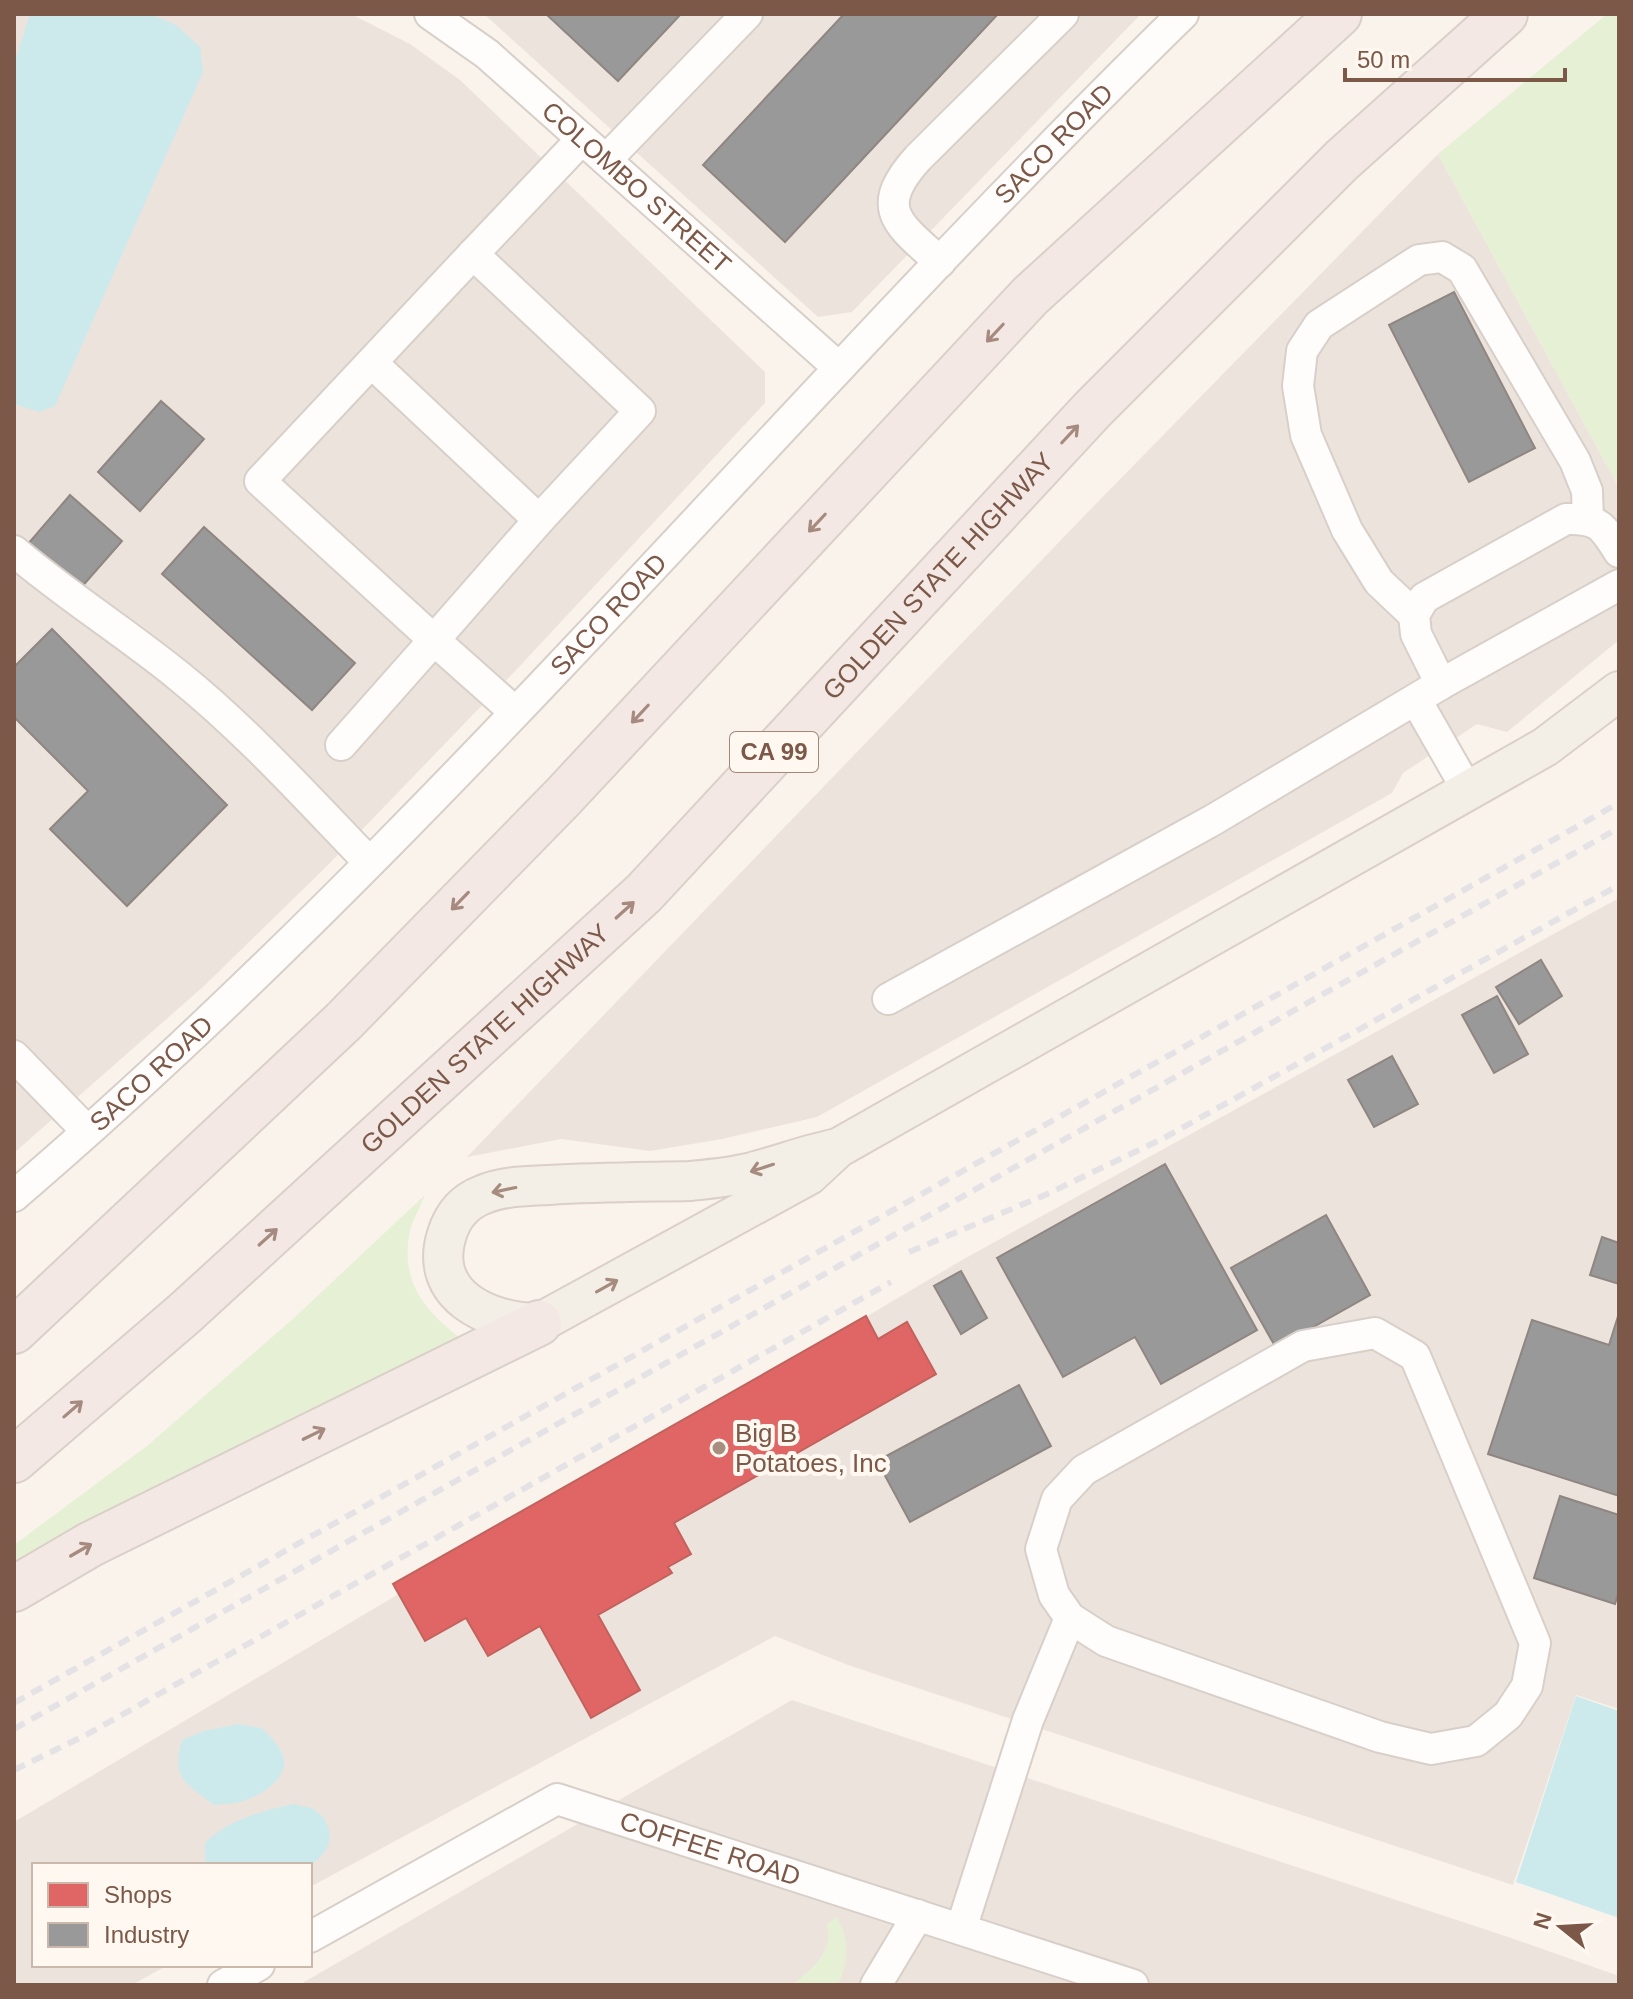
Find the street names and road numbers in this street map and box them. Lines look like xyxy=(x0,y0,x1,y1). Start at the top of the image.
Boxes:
street label: SACO ROAD xyxy=(988,77,1119,210)
street label: COLOMBO STREET xyxy=(536,95,737,279)
street label: GOLDEN STATE HIGHWAY xyxy=(816,446,1060,706)
street label: SACO ROAD xyxy=(544,547,673,682)
road number: CA 99 xyxy=(730,732,818,772)
street label: GOLDEN STATE HIGHWAY xyxy=(355,918,615,1160)
street label: SACO ROAD xyxy=(84,1010,219,1137)
street label: COFFEE ROAD xyxy=(616,1805,804,1892)

